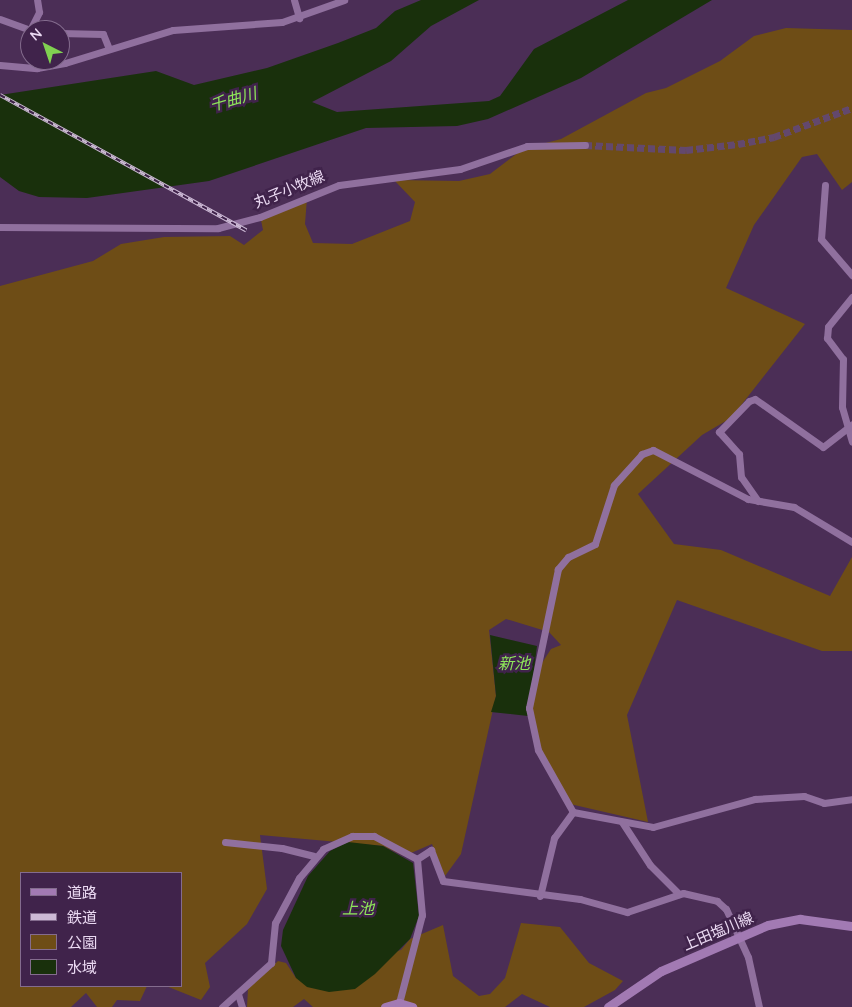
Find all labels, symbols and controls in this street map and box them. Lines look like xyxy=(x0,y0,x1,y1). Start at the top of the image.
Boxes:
north arrow xyxy=(20,20,70,70)
text: N xyxy=(26,24,46,45)
water label: 千曲川 xyxy=(207,83,259,115)
street label: 丸子小牧線 xyxy=(251,167,327,211)
water label: 新池 xyxy=(498,653,530,673)
legend xyxy=(20,872,182,987)
text: 道路 xyxy=(67,883,97,902)
water label: 上池 xyxy=(342,898,374,918)
text: 鉄道 xyxy=(67,908,97,927)
street label: 上田塩川線 xyxy=(680,908,756,954)
text: 公園 xyxy=(67,933,97,952)
text: 水域 xyxy=(67,958,97,977)

